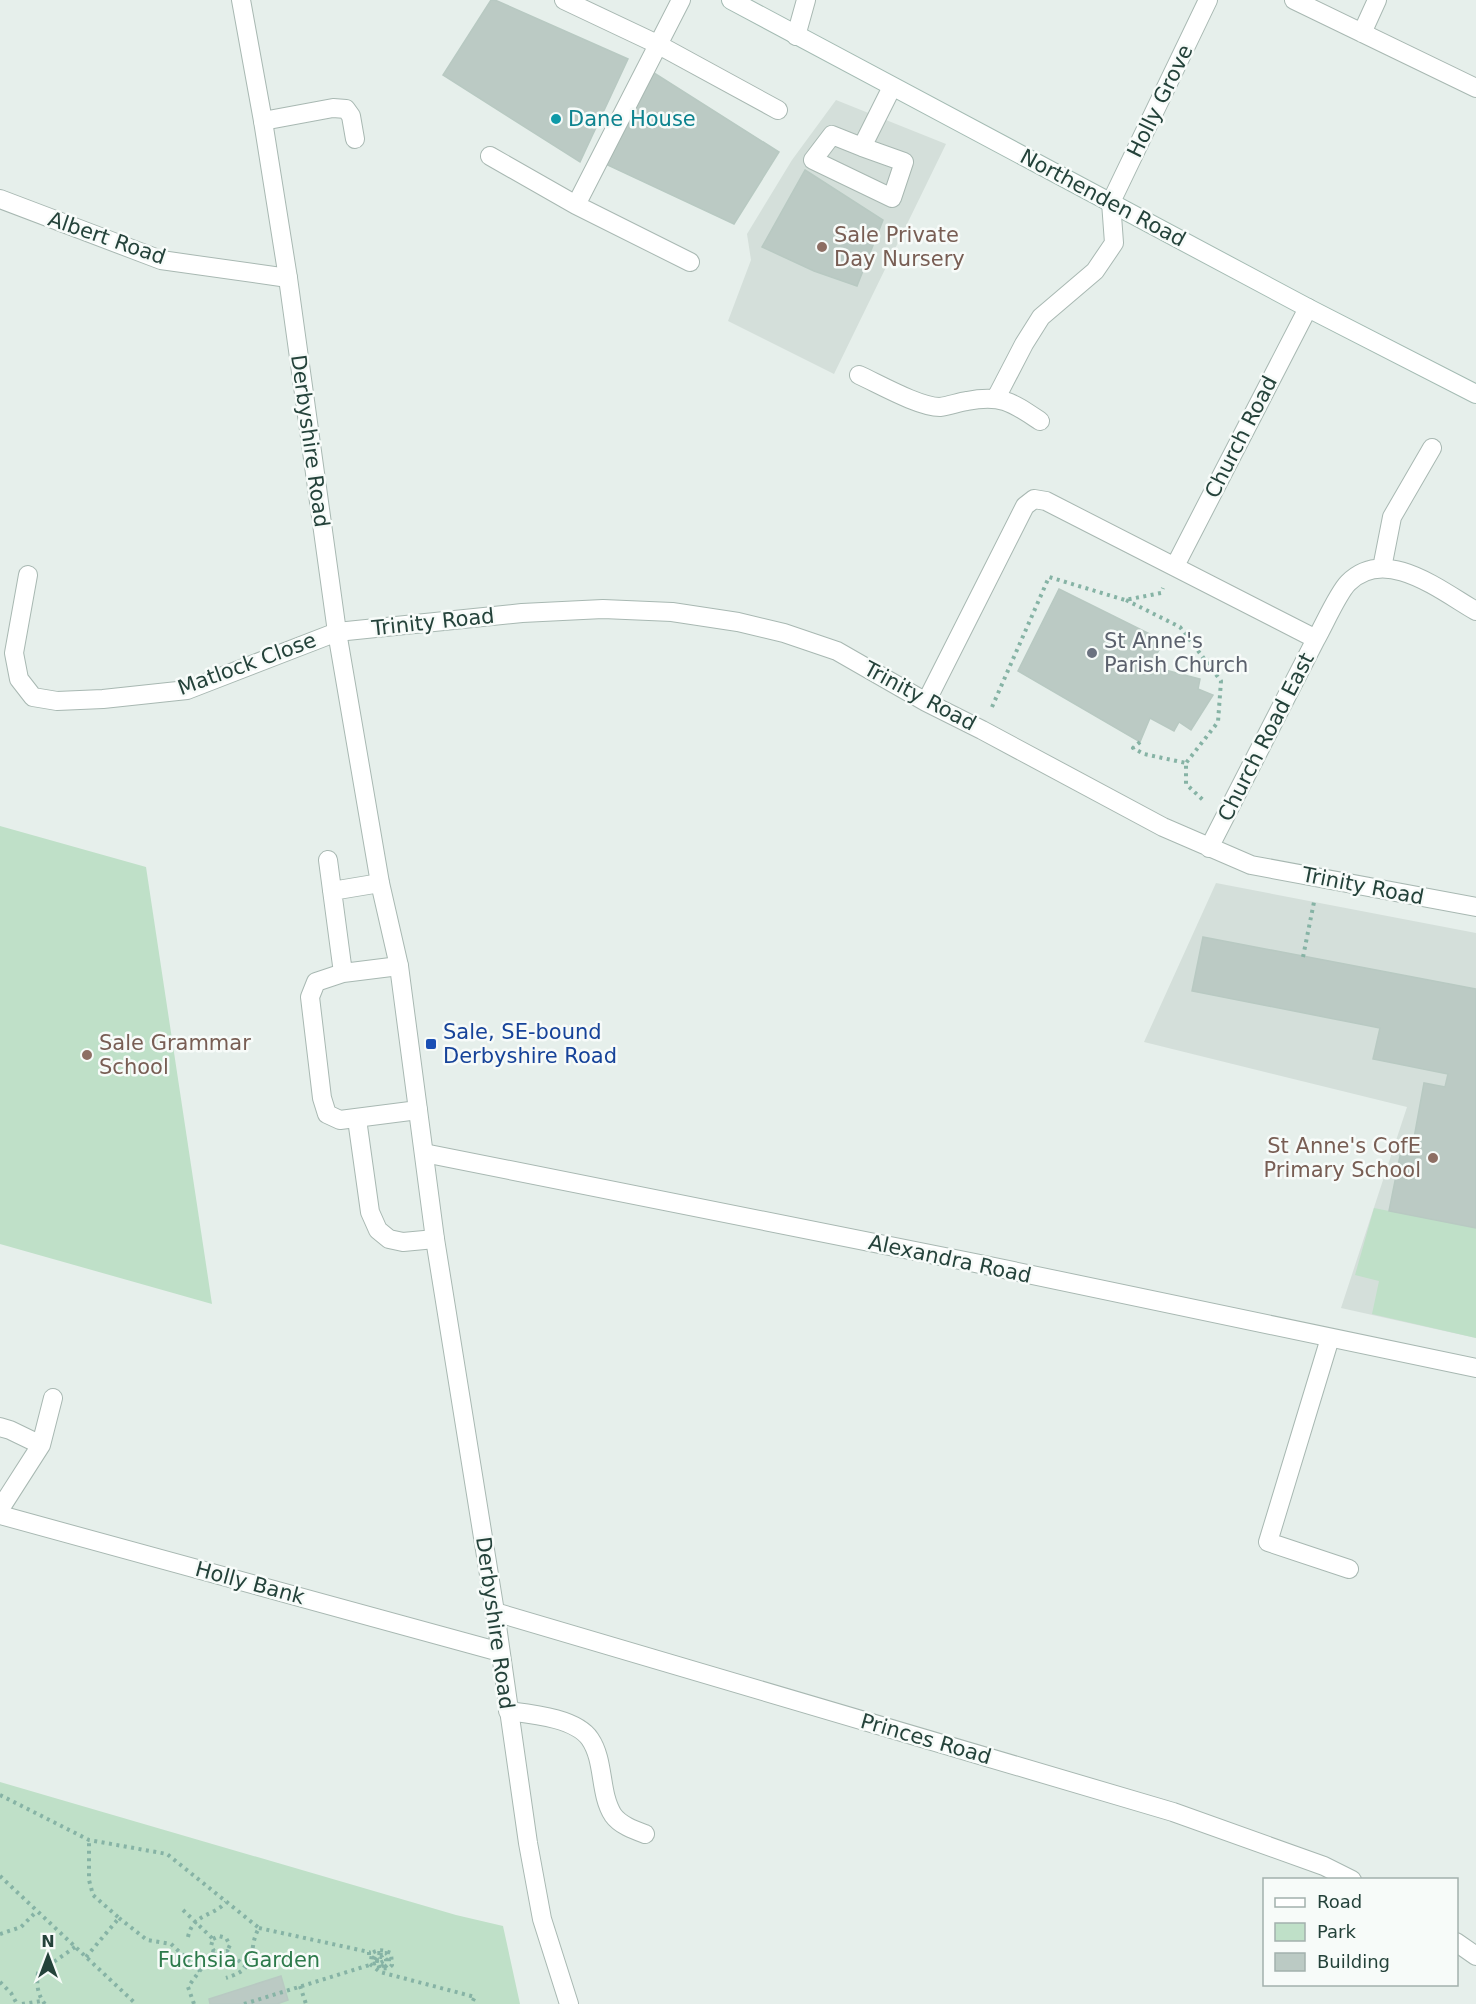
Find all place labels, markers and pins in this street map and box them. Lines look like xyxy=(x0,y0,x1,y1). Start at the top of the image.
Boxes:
place label: Dane House xyxy=(568,107,696,131)
marker: Dane House xyxy=(549,112,563,126)
place label: Sale Private Day Nursery xyxy=(834,223,965,271)
marker: Sale Private Day Nursery xyxy=(815,240,829,254)
place label: St Anne's Parish Church xyxy=(1104,629,1248,677)
marker: St Anne's Parish Church xyxy=(1085,646,1099,660)
place label: Sale, SE-bound Derbyshire Road xyxy=(443,1020,617,1068)
place label: Sale Grammar School xyxy=(99,1031,251,1079)
marker: Sale, SE-bound Derbyshire Road xyxy=(424,1037,438,1051)
marker: Sale Grammar School xyxy=(80,1048,94,1062)
place label: St Anne's CofE Primary School xyxy=(1263,1134,1421,1182)
marker: St Anne's CofE Primary School xyxy=(1426,1151,1440,1165)

